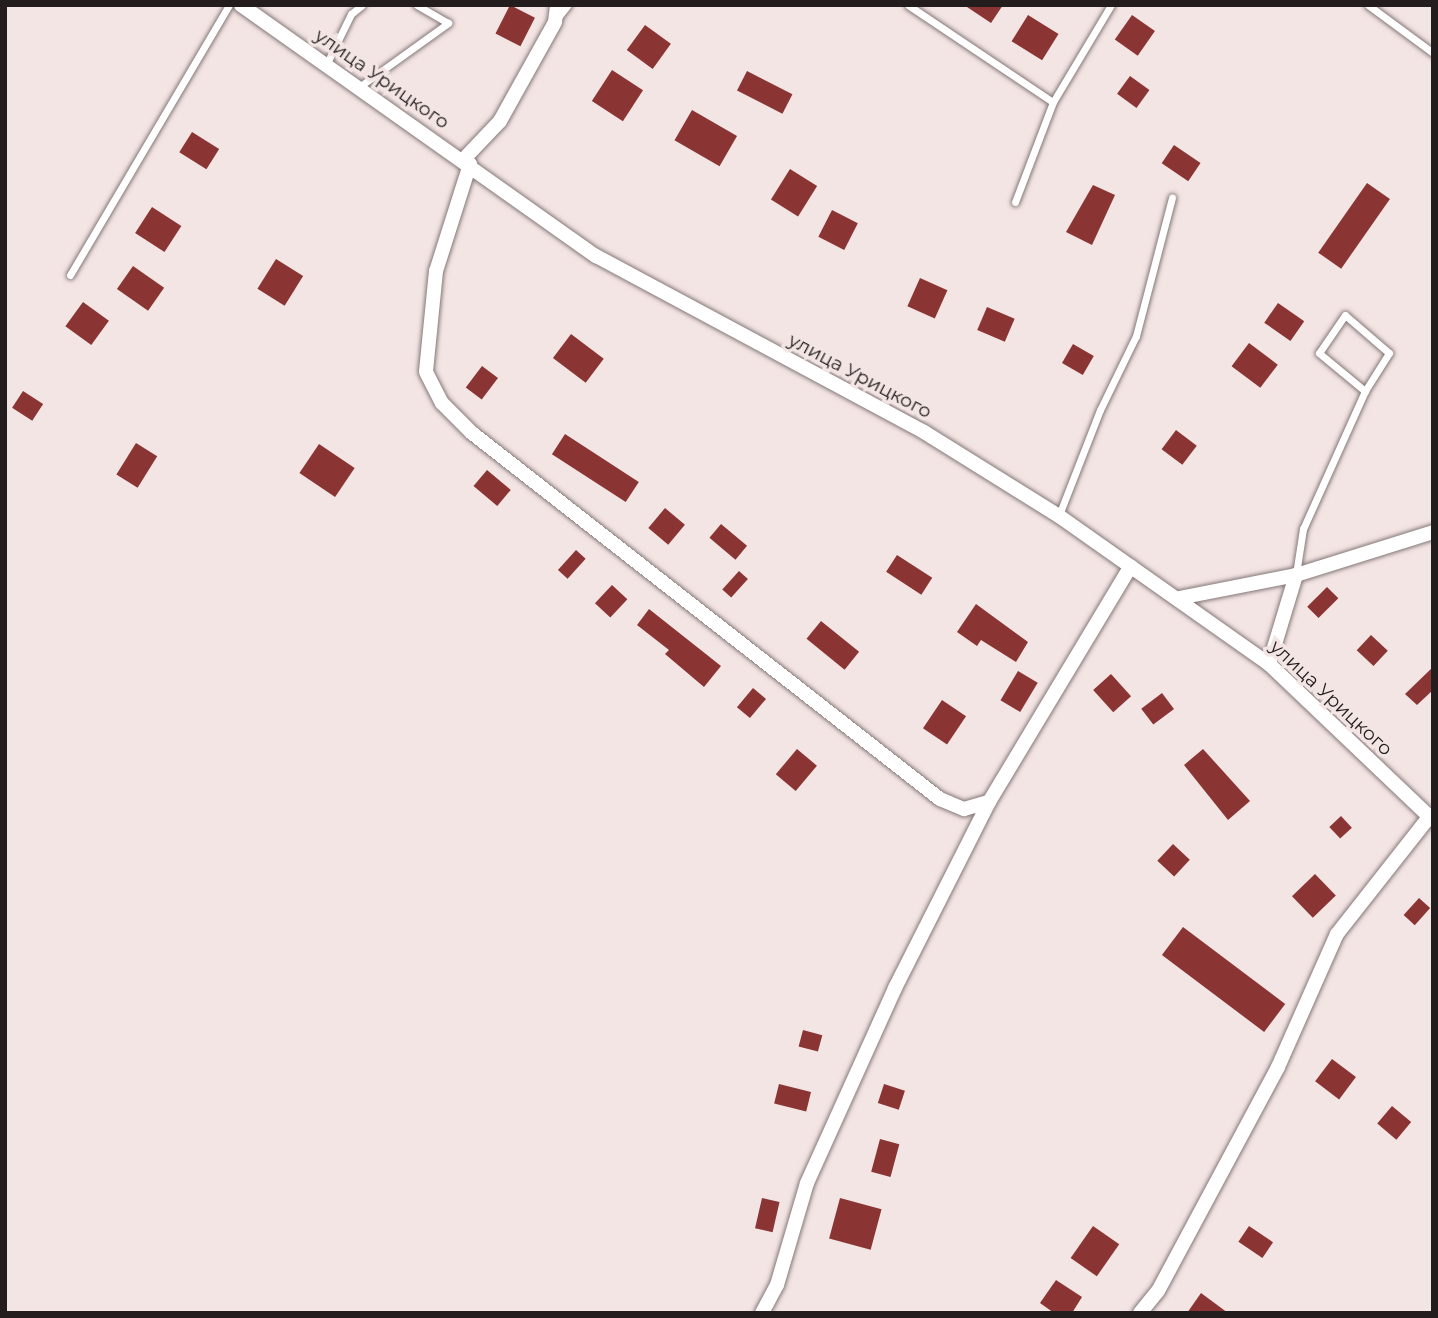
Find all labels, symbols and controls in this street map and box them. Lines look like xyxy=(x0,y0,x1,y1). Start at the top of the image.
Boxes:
street label: улица Урицкого xyxy=(310,24,454,134)
street label: улица Урицкого xyxy=(784,329,936,423)
street label: улица Урицкого xyxy=(1265,635,1397,761)

